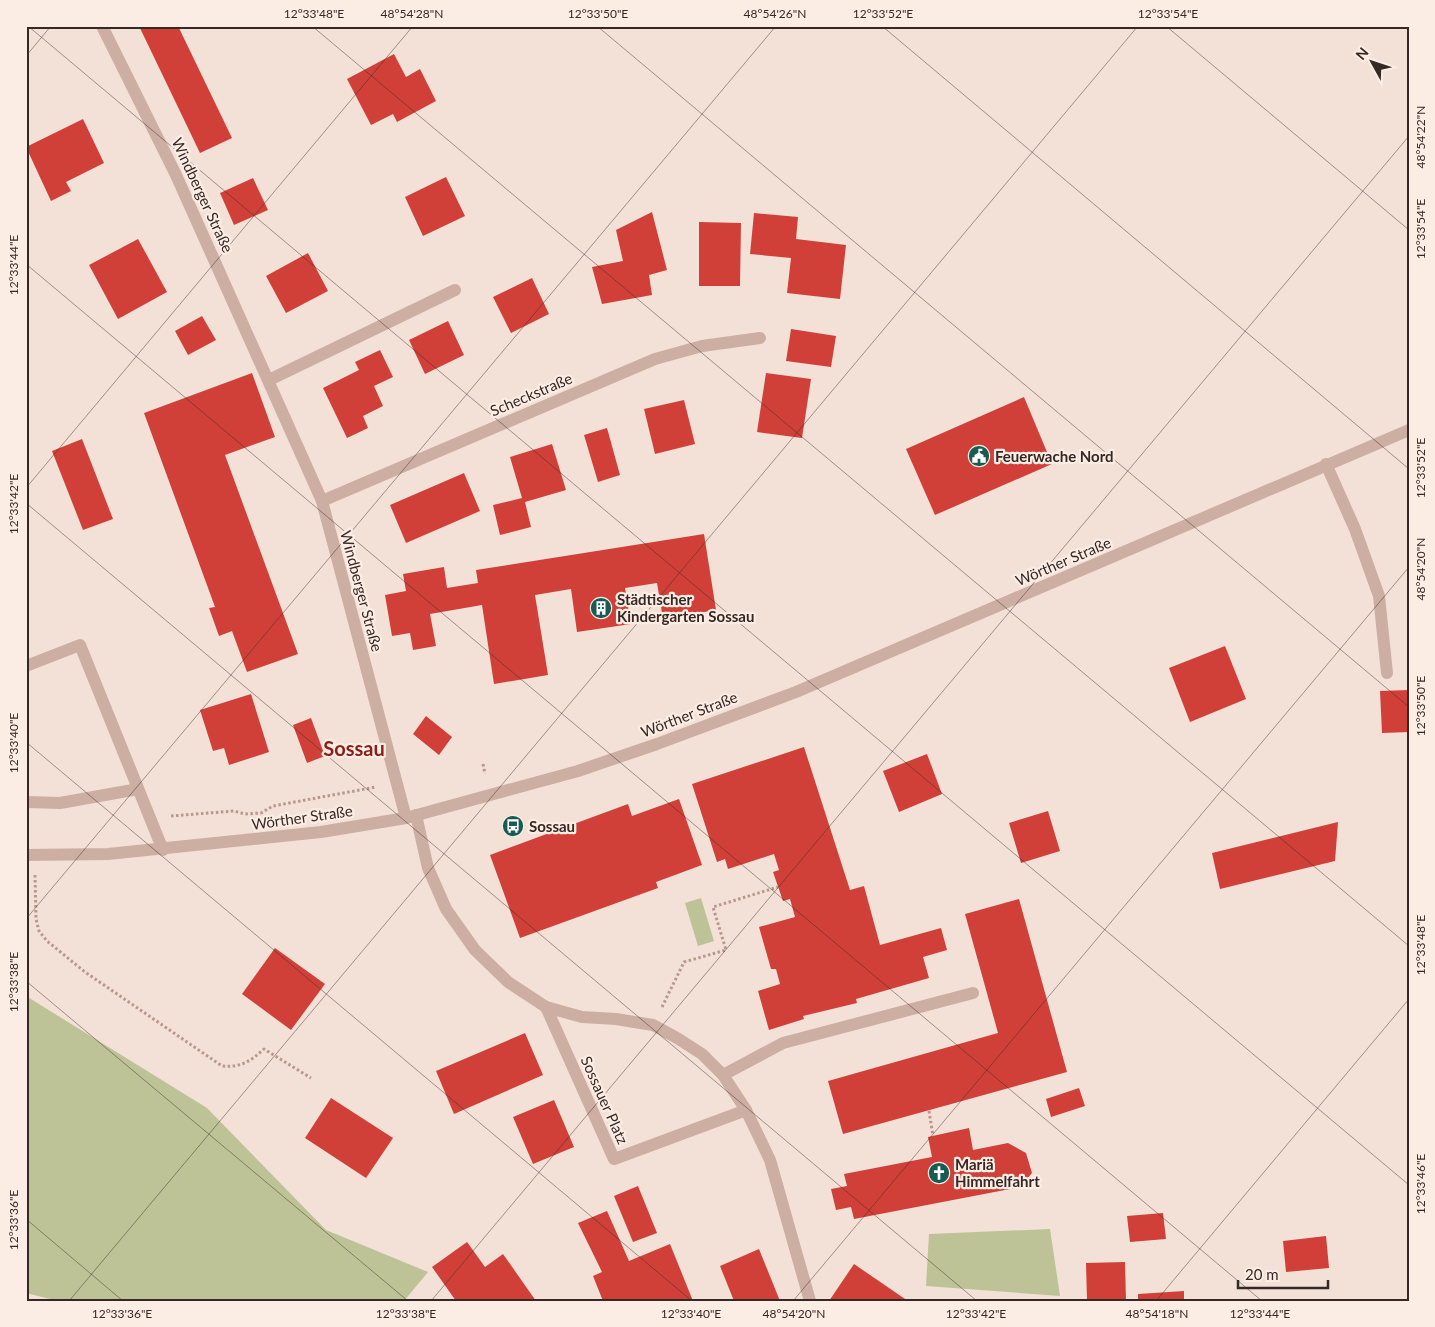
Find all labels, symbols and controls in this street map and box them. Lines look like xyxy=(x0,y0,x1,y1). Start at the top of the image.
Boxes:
text: 12°33'48"E xyxy=(284,6,344,21)
text: 48°54'28"N xyxy=(381,6,443,21)
text: 12°33'50"E xyxy=(568,6,628,21)
text: 48°54'26"N xyxy=(744,6,806,21)
text: 12°33'52"E xyxy=(853,6,913,21)
text: 12°33'54"E xyxy=(1138,6,1198,21)
north arrow xyxy=(1348,38,1398,88)
text: N xyxy=(1352,44,1372,63)
text: 48°54'22"N xyxy=(1413,106,1428,168)
street label: Windberger Straße xyxy=(169,135,238,255)
text: 12°33'54"E xyxy=(1413,199,1428,259)
text: 12°33'44"E xyxy=(6,235,21,295)
street label: Scheckstraße xyxy=(487,369,575,419)
text: 12°33'52"E xyxy=(1413,438,1428,498)
public building icon: Feuerwache Nord xyxy=(967,444,991,468)
place label: Feuerwache Nord xyxy=(995,447,1114,465)
text: 12°33'42"E xyxy=(6,474,21,534)
street label: Windberger Straße xyxy=(337,528,387,654)
street label: Wörther Straße xyxy=(1013,533,1113,589)
text: 48°54'20"N xyxy=(1413,538,1428,600)
place label: Städtischer Kindergarten Sossau xyxy=(617,590,754,625)
building icon: Städtischer Kindergarten Sossau xyxy=(589,596,613,620)
text: 12°33'50"E xyxy=(1413,676,1428,736)
street label: Wörther Straße xyxy=(638,687,740,741)
text: 12°33'40"E xyxy=(6,713,21,773)
district label: Sossau xyxy=(323,736,385,760)
street label: Wörther Straße xyxy=(250,801,354,833)
bus stop icon: Sossau xyxy=(501,814,525,838)
place label: Sossau xyxy=(529,817,575,835)
text: 12°33'48"E xyxy=(1413,915,1428,975)
text: 12°33'38"E xyxy=(6,952,21,1012)
street label: Sossauer Platz xyxy=(578,1053,632,1147)
text: 12°33'46"E xyxy=(1413,1154,1428,1214)
place label: Mariä Himmelfahrt xyxy=(955,1155,1040,1190)
church icon: Mariä Himmelfahrt xyxy=(927,1161,951,1185)
text: 12°33'36"E xyxy=(6,1190,21,1250)
scale bar xyxy=(1238,1257,1328,1289)
text: 20 m xyxy=(1245,1265,1279,1283)
text: 12°33'36"E xyxy=(92,1306,152,1321)
text: 12°33'38"E xyxy=(376,1306,436,1321)
text: 12°33'40"E xyxy=(661,1306,721,1321)
text: 48°54'20"N xyxy=(763,1306,825,1321)
text: 12°33'42"E xyxy=(946,1306,1006,1321)
text: 48°54'18"N xyxy=(1126,1306,1188,1321)
text: 12°33'44"E xyxy=(1230,1306,1290,1321)

